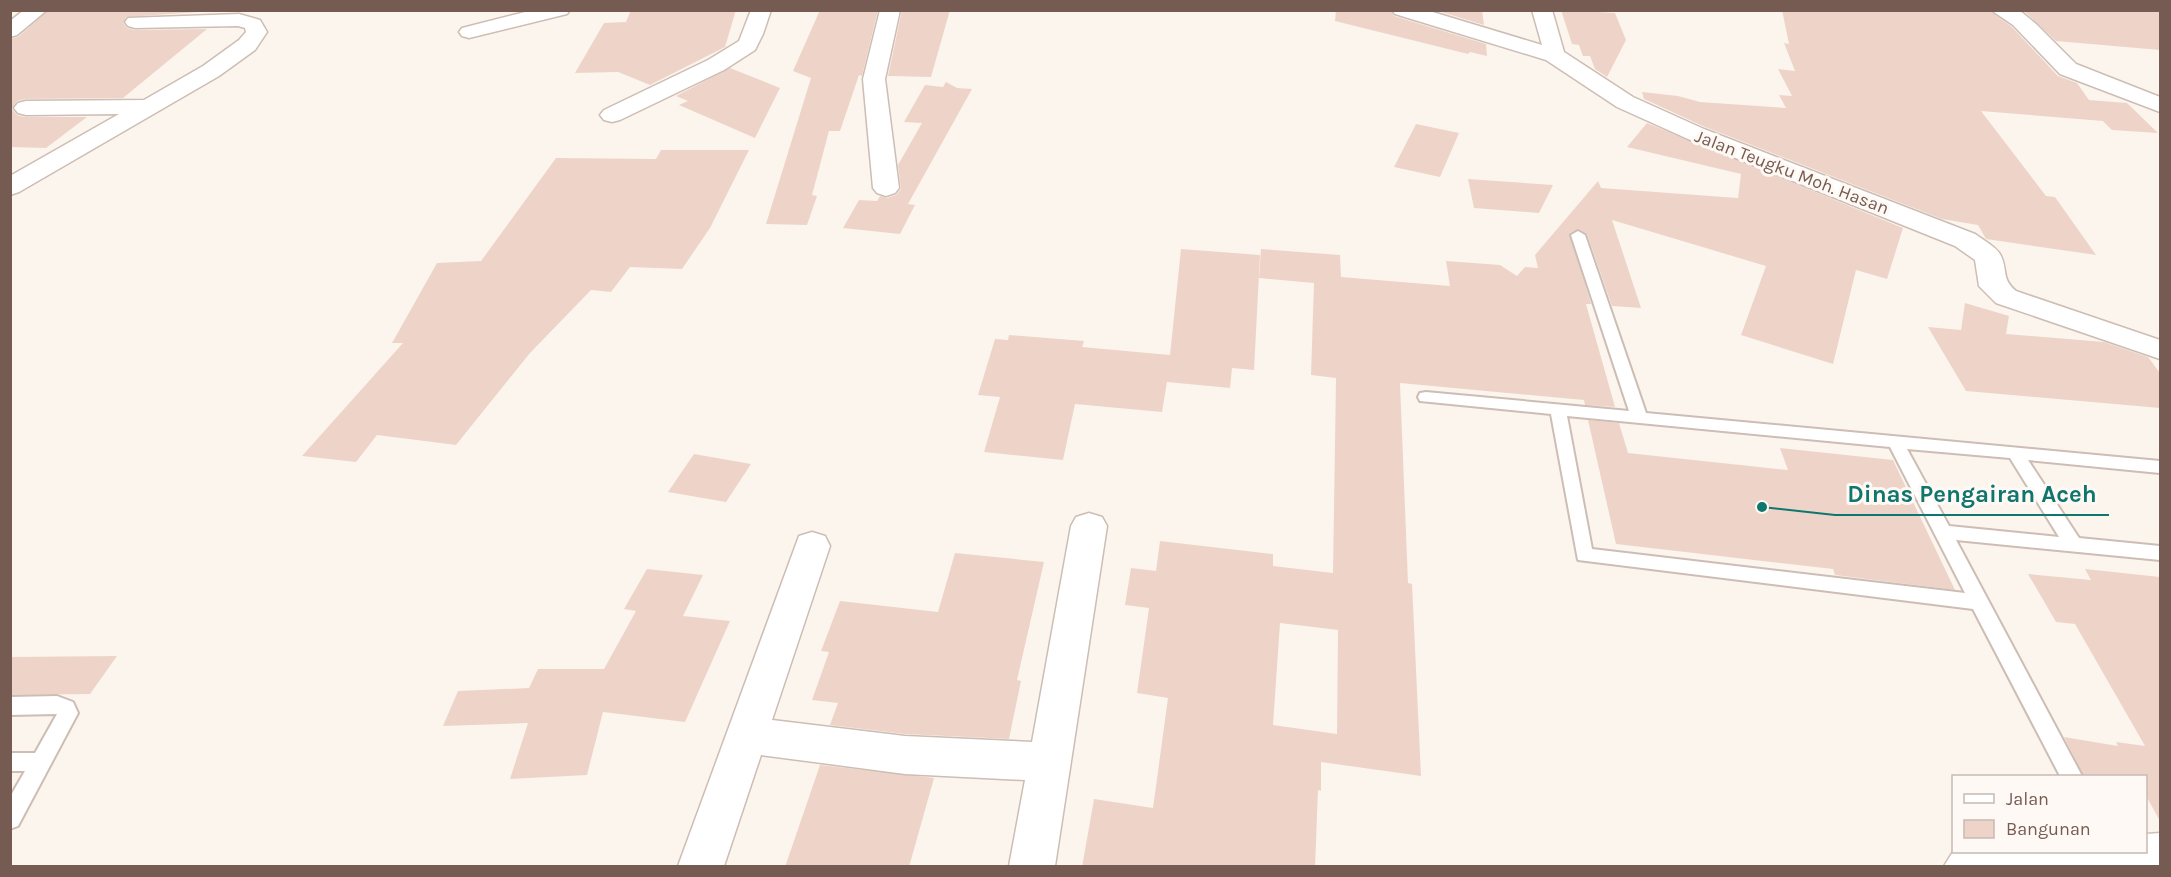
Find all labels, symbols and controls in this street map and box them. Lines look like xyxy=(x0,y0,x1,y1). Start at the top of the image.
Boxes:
street label: Jalan Teugku Moh. Hasan xyxy=(1692,125,1892,219)
callout: Dinas Pengairan Aceh xyxy=(1835,473,2109,515)
text: Dinas Pengairan Aceh xyxy=(1847,480,2097,508)
legend xyxy=(1952,775,2147,853)
text: Jalan xyxy=(2006,788,2049,810)
text: Bangunan xyxy=(2006,818,2091,840)

